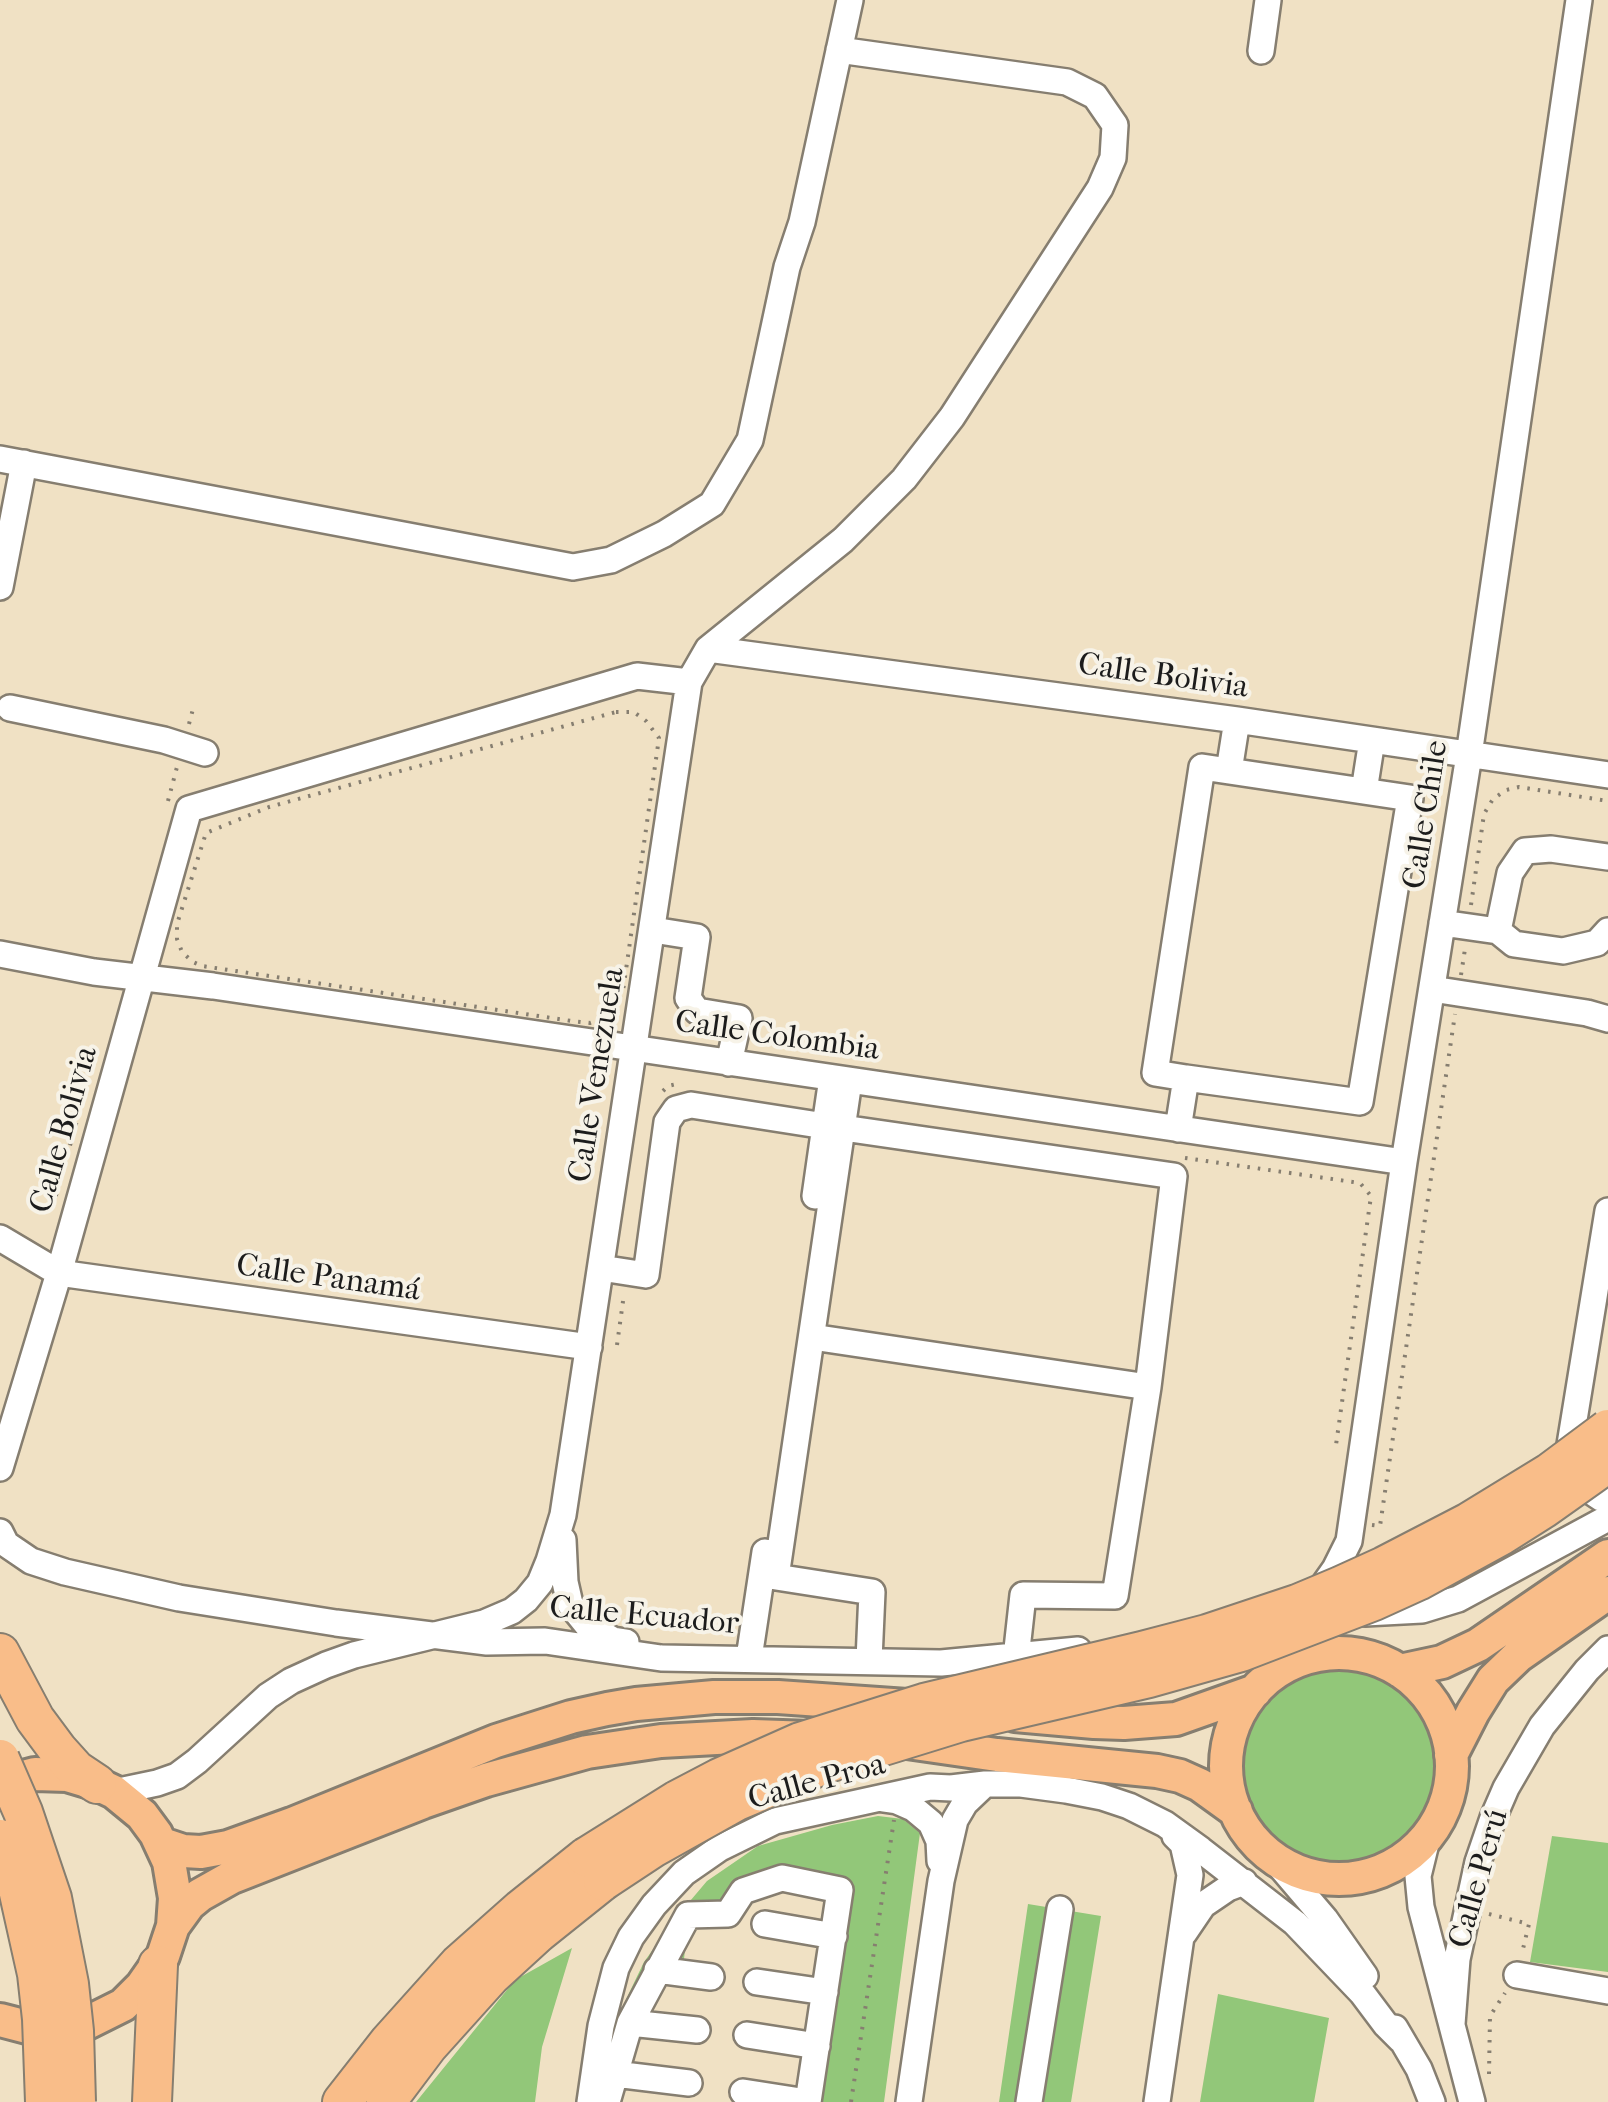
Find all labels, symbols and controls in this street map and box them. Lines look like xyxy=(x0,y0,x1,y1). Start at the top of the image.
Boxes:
street label: Calle Bolivia xyxy=(1075,646,1251,708)
street label: Calle Chile xyxy=(1396,738,1458,892)
street label: Calle Venezuela xyxy=(562,965,634,1185)
street label: Calle Colombia xyxy=(672,1004,882,1070)
street label: Calle Bolivia xyxy=(23,1042,107,1218)
street label: Calle Panamá xyxy=(234,1247,422,1311)
street label: Calle Ecuador xyxy=(548,1590,740,1644)
street label: Calle Proa xyxy=(744,1746,890,1820)
street label: Calle Perú xyxy=(1442,1805,1518,1953)

